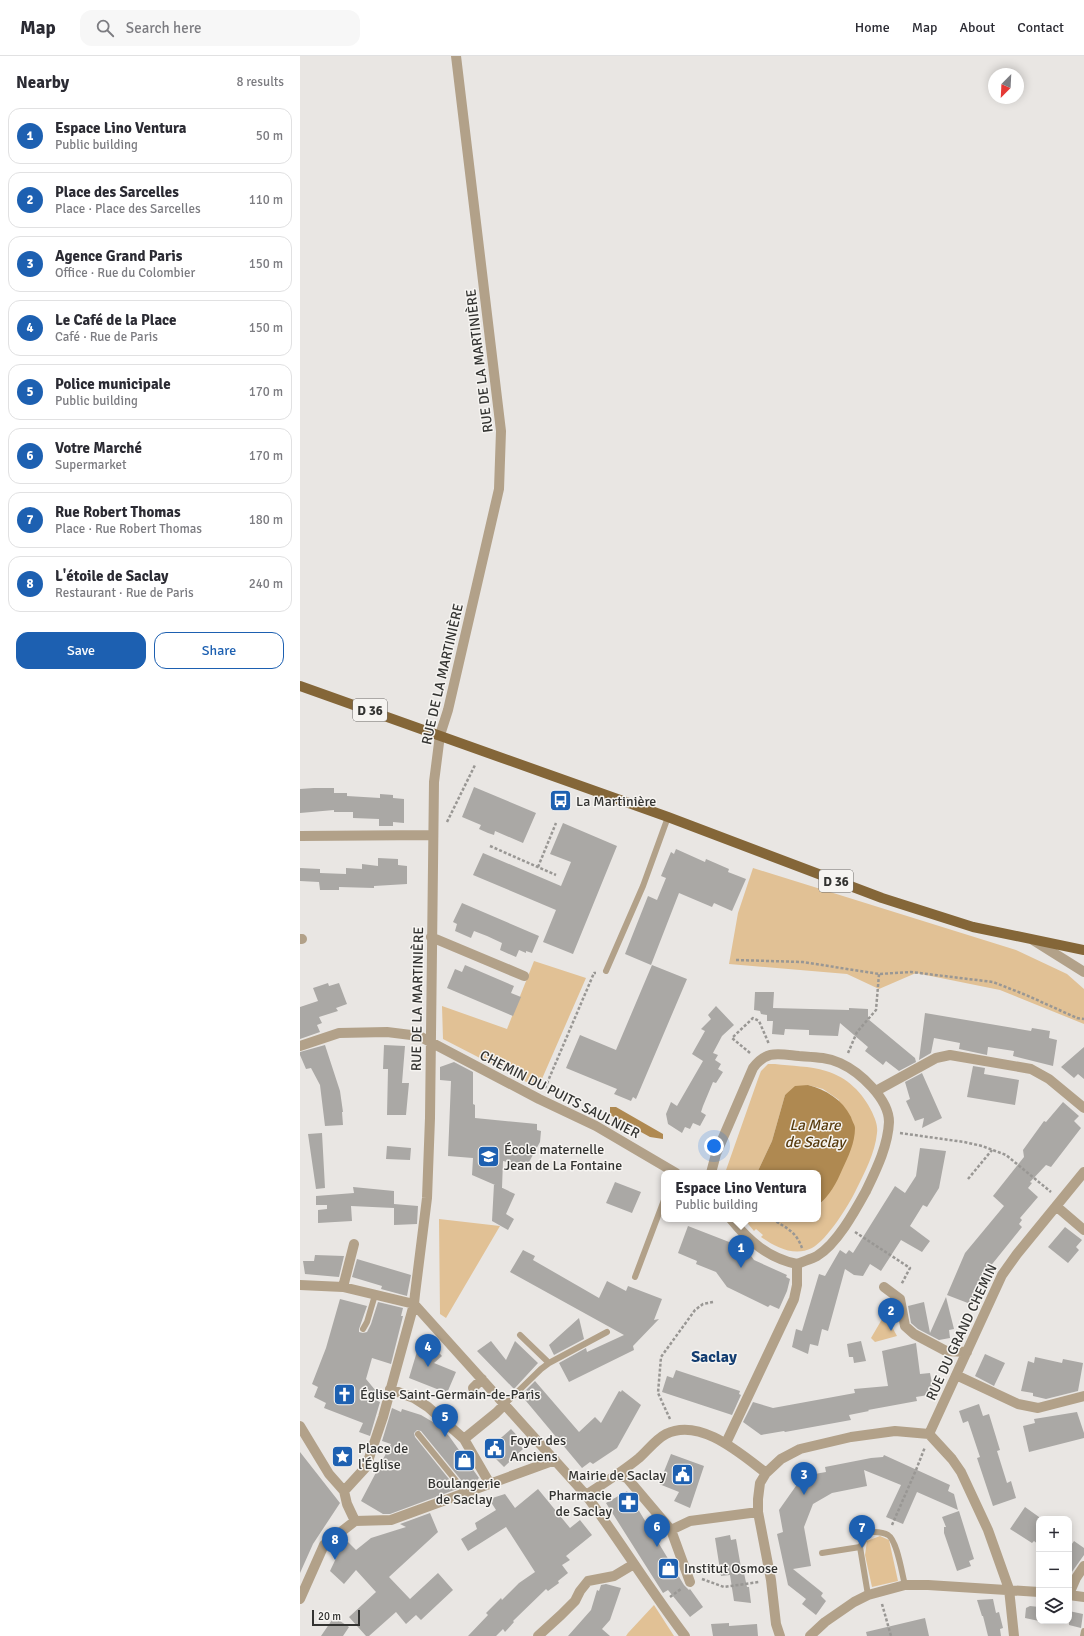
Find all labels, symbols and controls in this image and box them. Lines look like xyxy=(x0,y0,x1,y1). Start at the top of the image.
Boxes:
search box xyxy=(80,10,360,46)
text: Map xyxy=(20,16,56,40)
icon: search xyxy=(94,17,116,39)
text: Search here xyxy=(126,19,201,37)
text: Home xyxy=(855,19,890,36)
text: Map xyxy=(912,19,937,36)
text: About xyxy=(959,19,995,36)
text: Contact xyxy=(1017,19,1064,36)
north arrow xyxy=(988,68,1024,104)
text: Nearby xyxy=(16,72,69,93)
text: 8 results xyxy=(236,74,284,90)
text: Espace Lino Ventura xyxy=(55,119,187,137)
text: 1 xyxy=(26,128,34,144)
text: 50 m xyxy=(256,128,283,144)
text: Public building xyxy=(55,137,138,153)
text: Place des Sarcelles xyxy=(55,183,179,201)
text: 2 xyxy=(26,192,34,208)
text: 110 m xyxy=(249,192,283,208)
text: Place · Place des Sarcelles xyxy=(55,201,201,217)
text: Agence Grand Paris xyxy=(55,247,182,265)
text: 3 xyxy=(26,256,34,272)
text: 150 m xyxy=(249,256,283,272)
text: Office · Rue du Colombier xyxy=(55,265,195,281)
street label: RUE DE LA MARTINIÈRE xyxy=(462,288,497,434)
text: Le Café de la Place xyxy=(55,311,177,329)
text: 4 xyxy=(26,320,34,336)
text: 150 m xyxy=(249,320,283,336)
text: Café · Rue de Paris xyxy=(55,329,158,345)
text: Police municipale xyxy=(55,375,171,393)
text: 5 xyxy=(26,384,34,400)
text: 170 m xyxy=(249,384,283,400)
text: Public building xyxy=(55,393,138,409)
text: Votre Marché xyxy=(55,439,142,457)
text: 6 xyxy=(26,448,34,464)
text: 170 m xyxy=(249,448,283,464)
text: Supermarket xyxy=(55,457,127,473)
text: Rue Robert Thomas xyxy=(55,503,181,521)
text: 7 xyxy=(26,512,34,528)
text: 180 m xyxy=(249,512,283,528)
text: Place · Rue Robert Thomas xyxy=(55,521,202,537)
text: L'étoile de Saclay xyxy=(55,567,168,585)
text: 8 xyxy=(26,576,34,592)
text: 240 m xyxy=(249,576,283,592)
text: Restaurant · Rue de Paris xyxy=(55,585,194,601)
street label: RUE DE LA MARTINIÈRE xyxy=(418,602,467,746)
button: Save xyxy=(16,632,146,669)
button: Share xyxy=(154,632,284,669)
road number: D 36 xyxy=(353,699,387,721)
bus stop icon: La Martinière xyxy=(547,788,573,814)
place label: La Martinière xyxy=(576,793,656,810)
road number: D 36 xyxy=(819,870,853,892)
street label: RUE DE LA MARTINIÈRE xyxy=(408,927,427,1071)
street label: CHEMIN DU PUITS SAULNIER xyxy=(477,1047,643,1142)
water label: La Mare de Saclay xyxy=(785,1116,847,1151)
your location xyxy=(704,1136,724,1156)
place label: École maternelle Jean de La Fontaine xyxy=(504,1141,622,1174)
school or university icon: École maternelle Jean de La Fontaine xyxy=(475,1144,501,1170)
popup xyxy=(661,1170,821,1222)
text: Espace Lino Ventura xyxy=(675,1179,807,1197)
text: Public building xyxy=(675,1197,758,1213)
pin: 1 xyxy=(728,1235,754,1268)
street label: RUE DU GRAND CHEMIN xyxy=(922,1261,1001,1403)
pin: 2 xyxy=(878,1298,904,1331)
pin: 4 xyxy=(415,1334,441,1367)
district label: Saclay xyxy=(691,1347,737,1367)
church icon: Église Saint-Germain-de-Paris xyxy=(332,1381,358,1407)
place label: Église Saint-Germain-de-Paris xyxy=(360,1386,541,1403)
pin: 5 xyxy=(432,1404,458,1437)
place label: Foyer des Anciens xyxy=(510,1432,566,1465)
public building icon: Foyer des Anciens xyxy=(481,1435,507,1461)
place label: Place de l'Église xyxy=(358,1440,408,1473)
place icon: Place de l'Église xyxy=(330,1443,356,1469)
shop icon: Boulangerie de Saclay xyxy=(451,1448,477,1474)
public building icon: Mairie de Saclay xyxy=(669,1462,695,1488)
pin: 3 xyxy=(791,1462,817,1495)
place label: Mairie de Saclay xyxy=(568,1467,666,1484)
place label: Boulangerie de Saclay xyxy=(428,1475,500,1508)
place label: Pharmacie de Saclay xyxy=(548,1487,612,1520)
pharmacy icon: Pharmacie de Saclay xyxy=(615,1490,641,1516)
pin: 6 xyxy=(644,1514,670,1547)
pin: 7 xyxy=(849,1515,875,1548)
map controls xyxy=(1036,1516,1072,1624)
button: + xyxy=(1036,1516,1072,1552)
pin: 8 xyxy=(322,1527,348,1560)
button: − xyxy=(1036,1552,1072,1588)
shop icon: Institut Osmose xyxy=(656,1555,682,1581)
place label: Institut Osmose xyxy=(684,1560,778,1577)
button: layers xyxy=(1036,1588,1072,1624)
scale bar xyxy=(312,1608,360,1627)
text: 20 m xyxy=(318,1610,341,1623)

